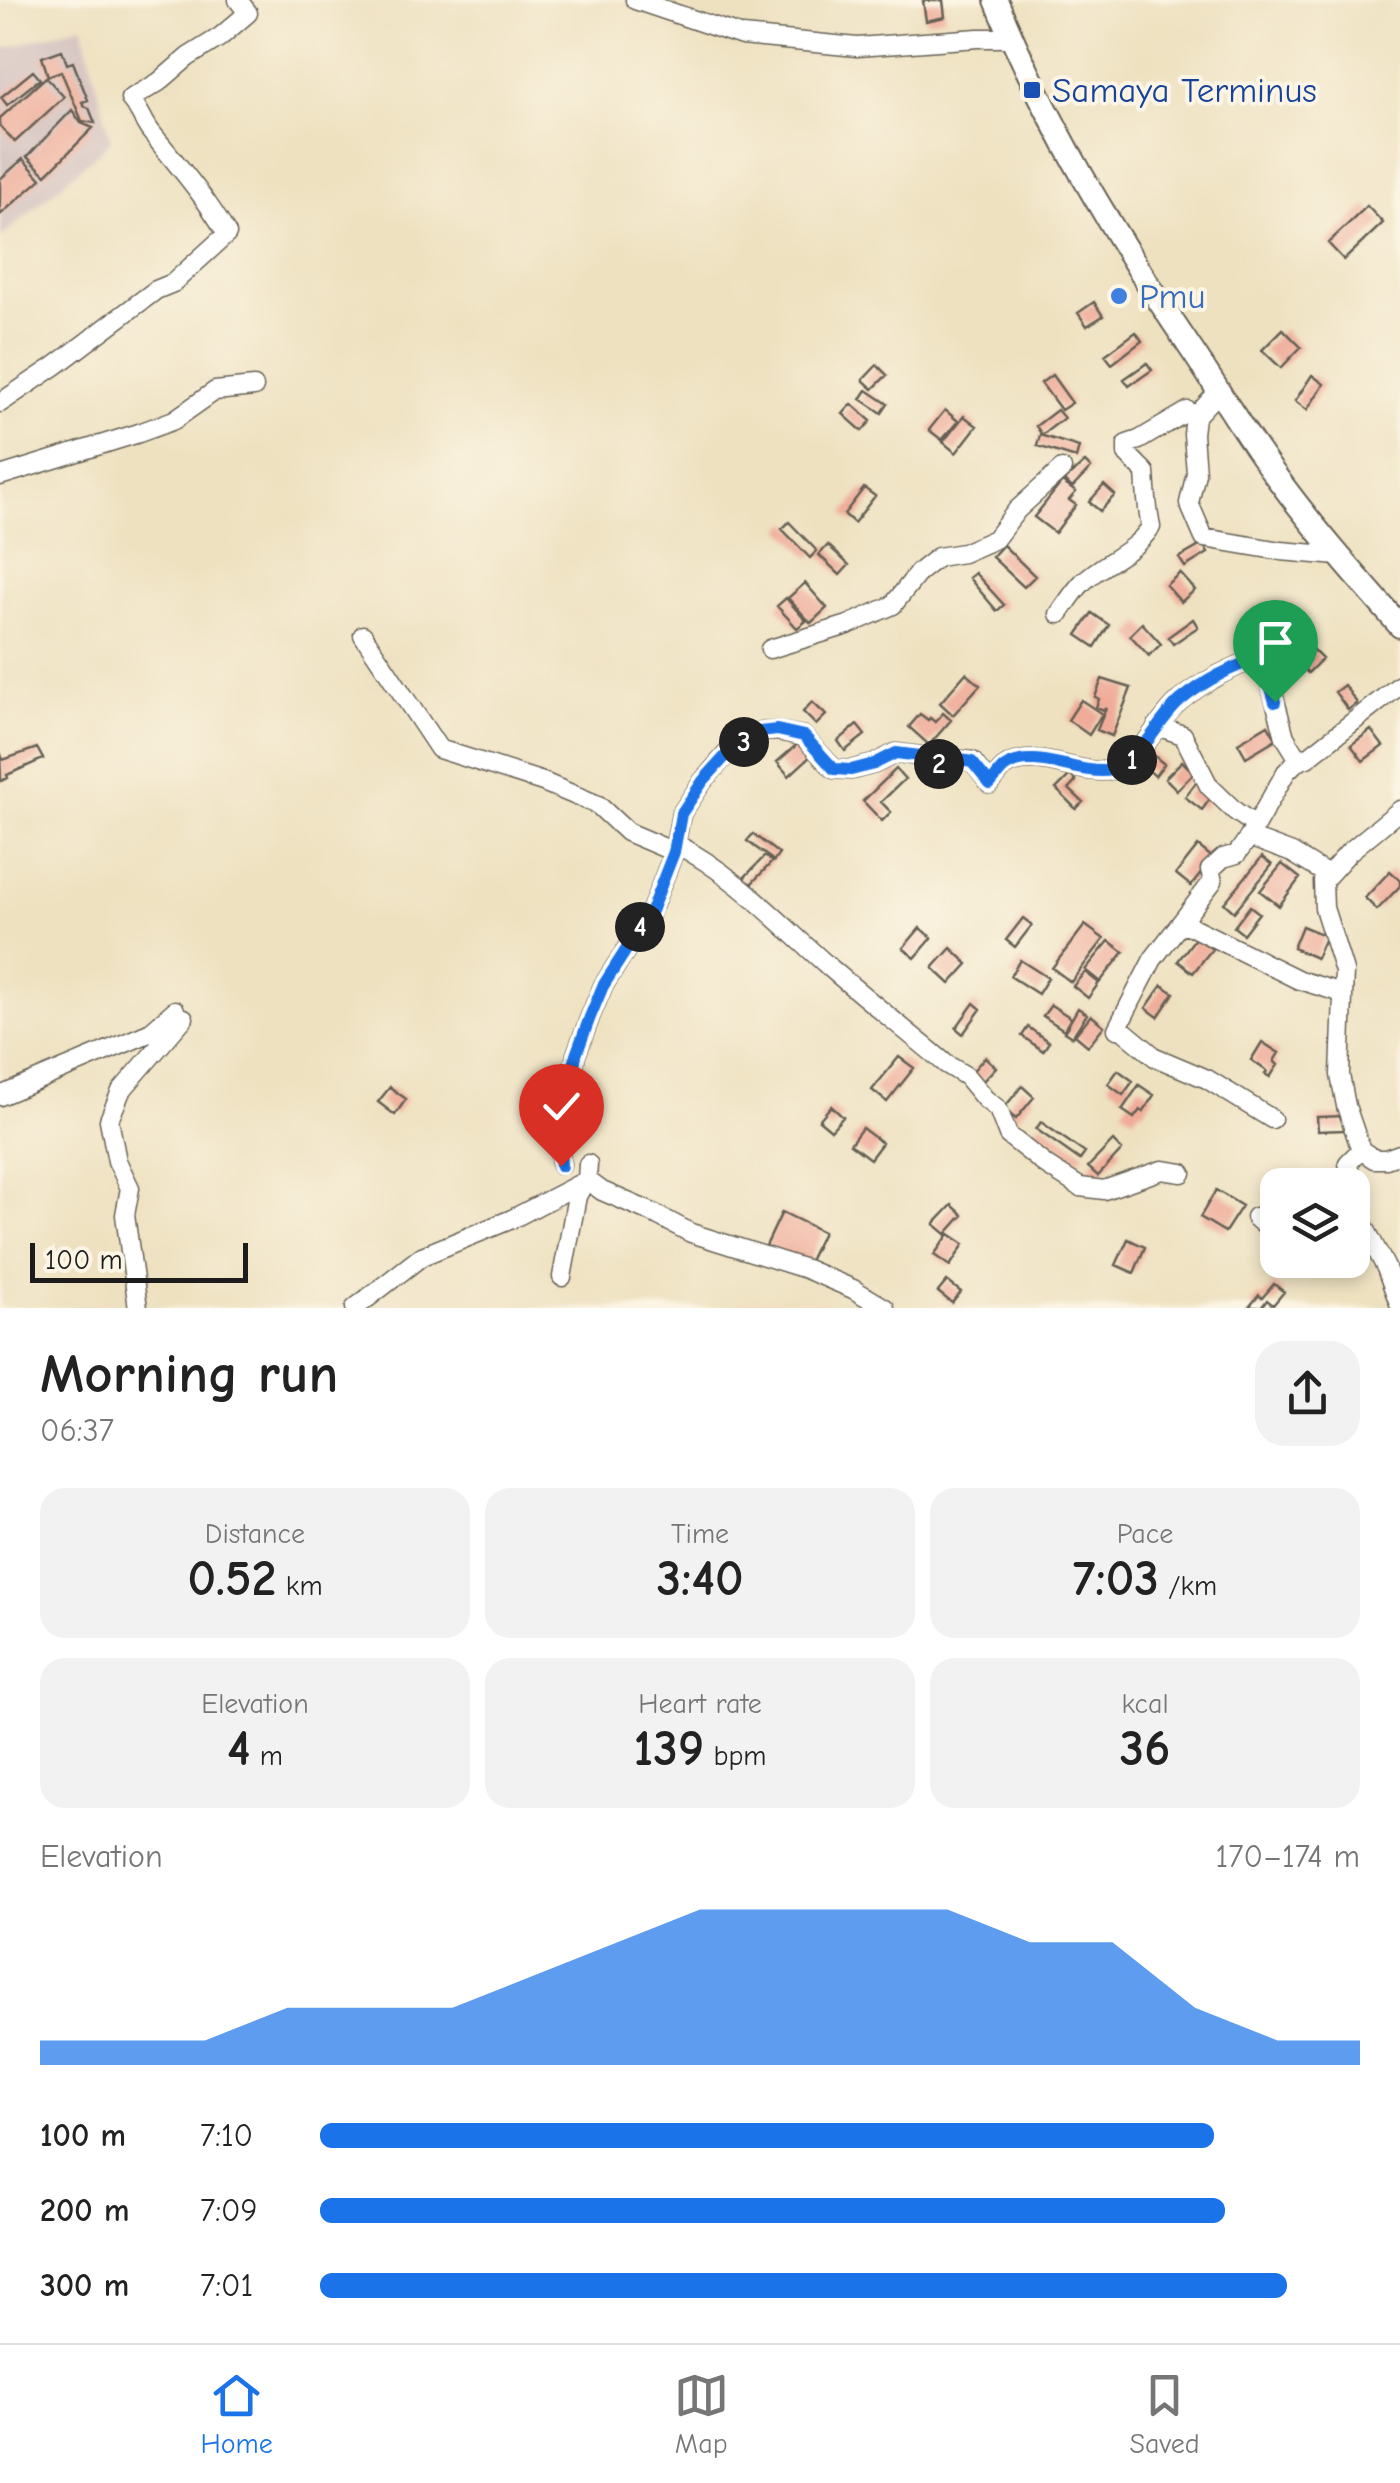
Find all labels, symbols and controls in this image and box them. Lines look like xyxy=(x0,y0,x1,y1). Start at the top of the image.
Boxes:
place label: Samaya Terminus xyxy=(1052,70,1317,111)
marker: Samaya Terminus xyxy=(1021,79,1043,101)
place label: Pmu xyxy=(1139,276,1205,317)
marker: Pmu xyxy=(1108,285,1130,307)
pin xyxy=(1233,600,1318,703)
icon: arrive xyxy=(1248,615,1303,670)
pin: 3 xyxy=(719,717,769,767)
text: 3 xyxy=(737,726,751,758)
pin: 1 xyxy=(1107,735,1157,785)
pin: 2 xyxy=(914,739,964,789)
text: 1 xyxy=(1126,744,1138,776)
text: 2 xyxy=(932,748,946,780)
pin: 4 xyxy=(615,902,665,952)
text: 4 xyxy=(633,911,647,943)
pin xyxy=(519,1064,604,1167)
icon: check xyxy=(534,1079,589,1134)
map controls xyxy=(1260,1168,1370,1278)
button: layers xyxy=(1260,1168,1370,1278)
scale bar xyxy=(30,1238,248,1282)
text: 100 m xyxy=(45,1244,123,1276)
button: share xyxy=(1255,1341,1360,1446)
text: Morning run xyxy=(40,1342,338,1406)
text: 06:37 xyxy=(40,1412,114,1449)
text: Distance xyxy=(205,1518,305,1550)
text: Time xyxy=(671,1518,729,1550)
text: Pace xyxy=(1117,1518,1173,1550)
text: 0.52 xyxy=(187,1550,277,1608)
text: 3:40 xyxy=(656,1550,744,1608)
text: 7:03 xyxy=(1073,1550,1159,1608)
text: km xyxy=(277,1570,323,1602)
text: /km xyxy=(1159,1570,1217,1602)
text: Elevation xyxy=(201,1688,309,1720)
text: Heart rate xyxy=(638,1688,762,1720)
text: kcal xyxy=(1121,1688,1169,1720)
text: 4 xyxy=(227,1720,250,1778)
text: 139 xyxy=(634,1720,704,1778)
text: 36 xyxy=(1120,1720,1170,1778)
text: m xyxy=(250,1740,283,1772)
text: bpm xyxy=(704,1740,766,1772)
text: Elevation xyxy=(40,1838,163,1875)
text: 170–174 m xyxy=(1216,1838,1360,1875)
text: 100 m xyxy=(40,2117,126,2154)
text: 7:10 xyxy=(200,2117,253,2154)
text: 200 m xyxy=(40,2192,129,2229)
text: 7:09 xyxy=(200,2192,257,2229)
text: 300 m xyxy=(40,2267,129,2304)
text: 7:01 xyxy=(200,2267,253,2304)
tab: Home xyxy=(200,2368,273,2460)
tab: Map xyxy=(674,2368,729,2460)
tab: Saved xyxy=(1130,2368,1200,2460)

